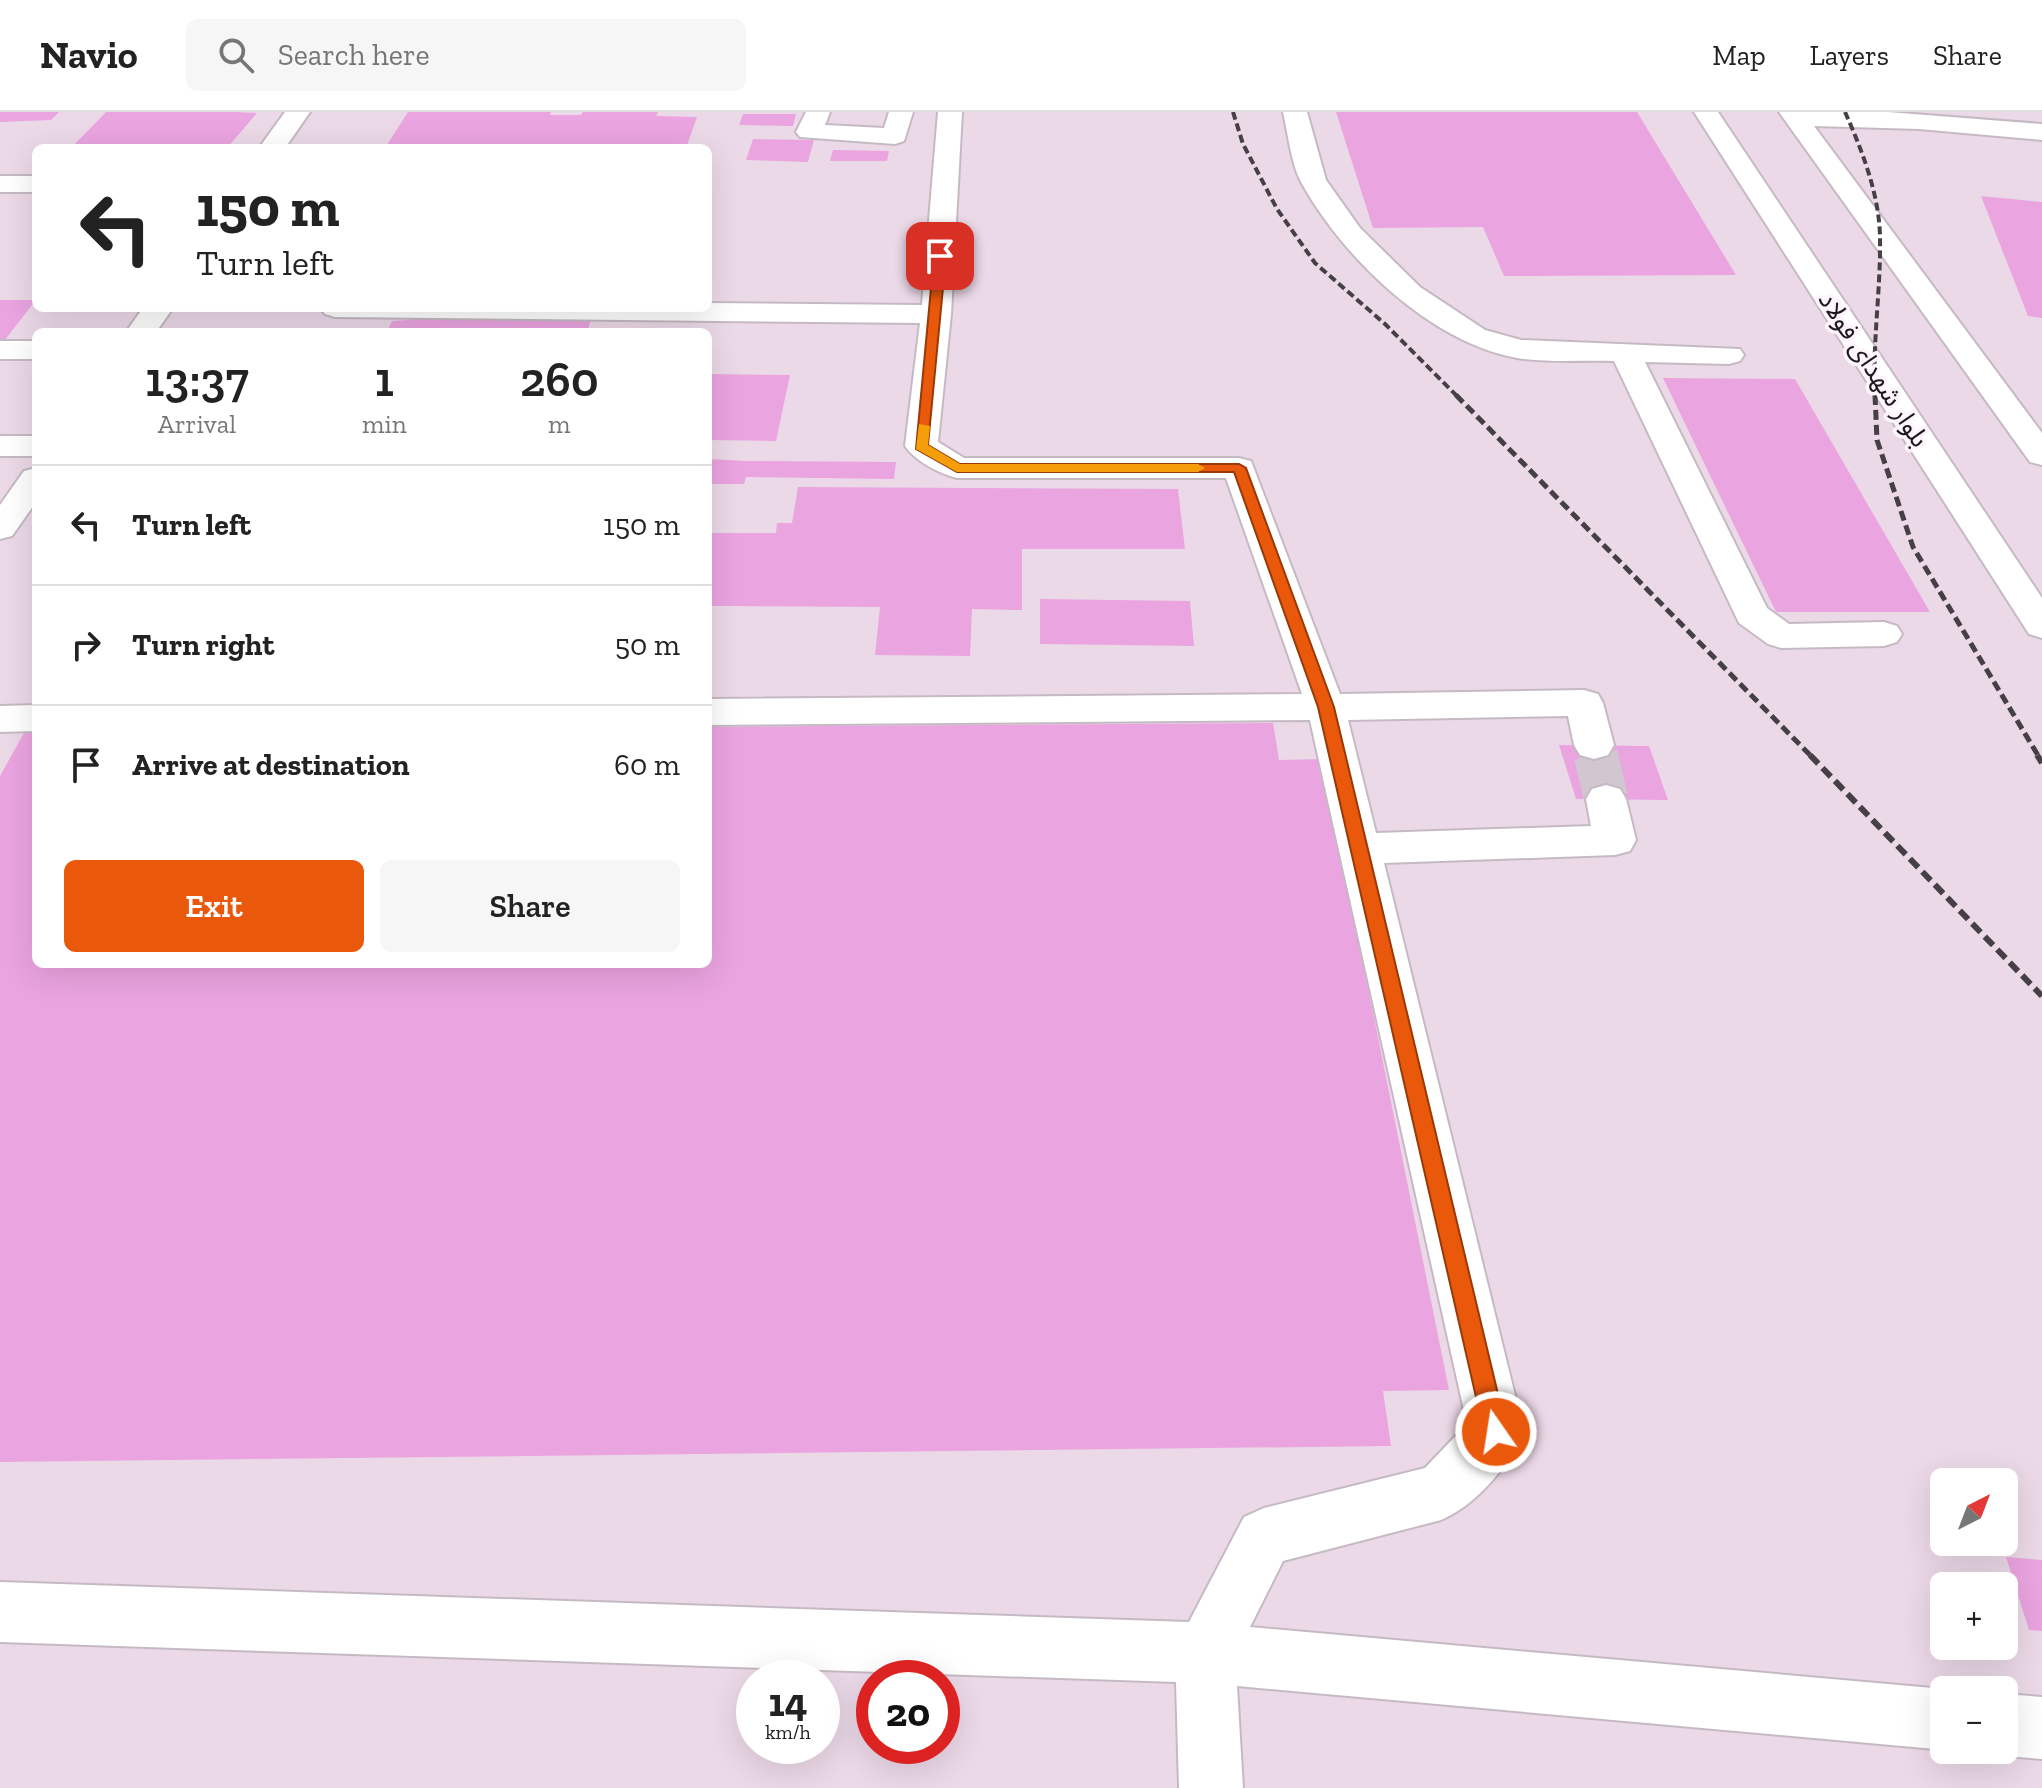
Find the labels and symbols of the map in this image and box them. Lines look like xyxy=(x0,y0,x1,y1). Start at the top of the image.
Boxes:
pin xyxy=(906,222,974,290)
street label: بلوار شهدای فولاد xyxy=(1812,285,1936,453)
position arrow xyxy=(1454,1390,1538,1474)
north arrow xyxy=(1930,1468,2018,1556)
speed limit sign: 20 xyxy=(856,1660,960,1764)

